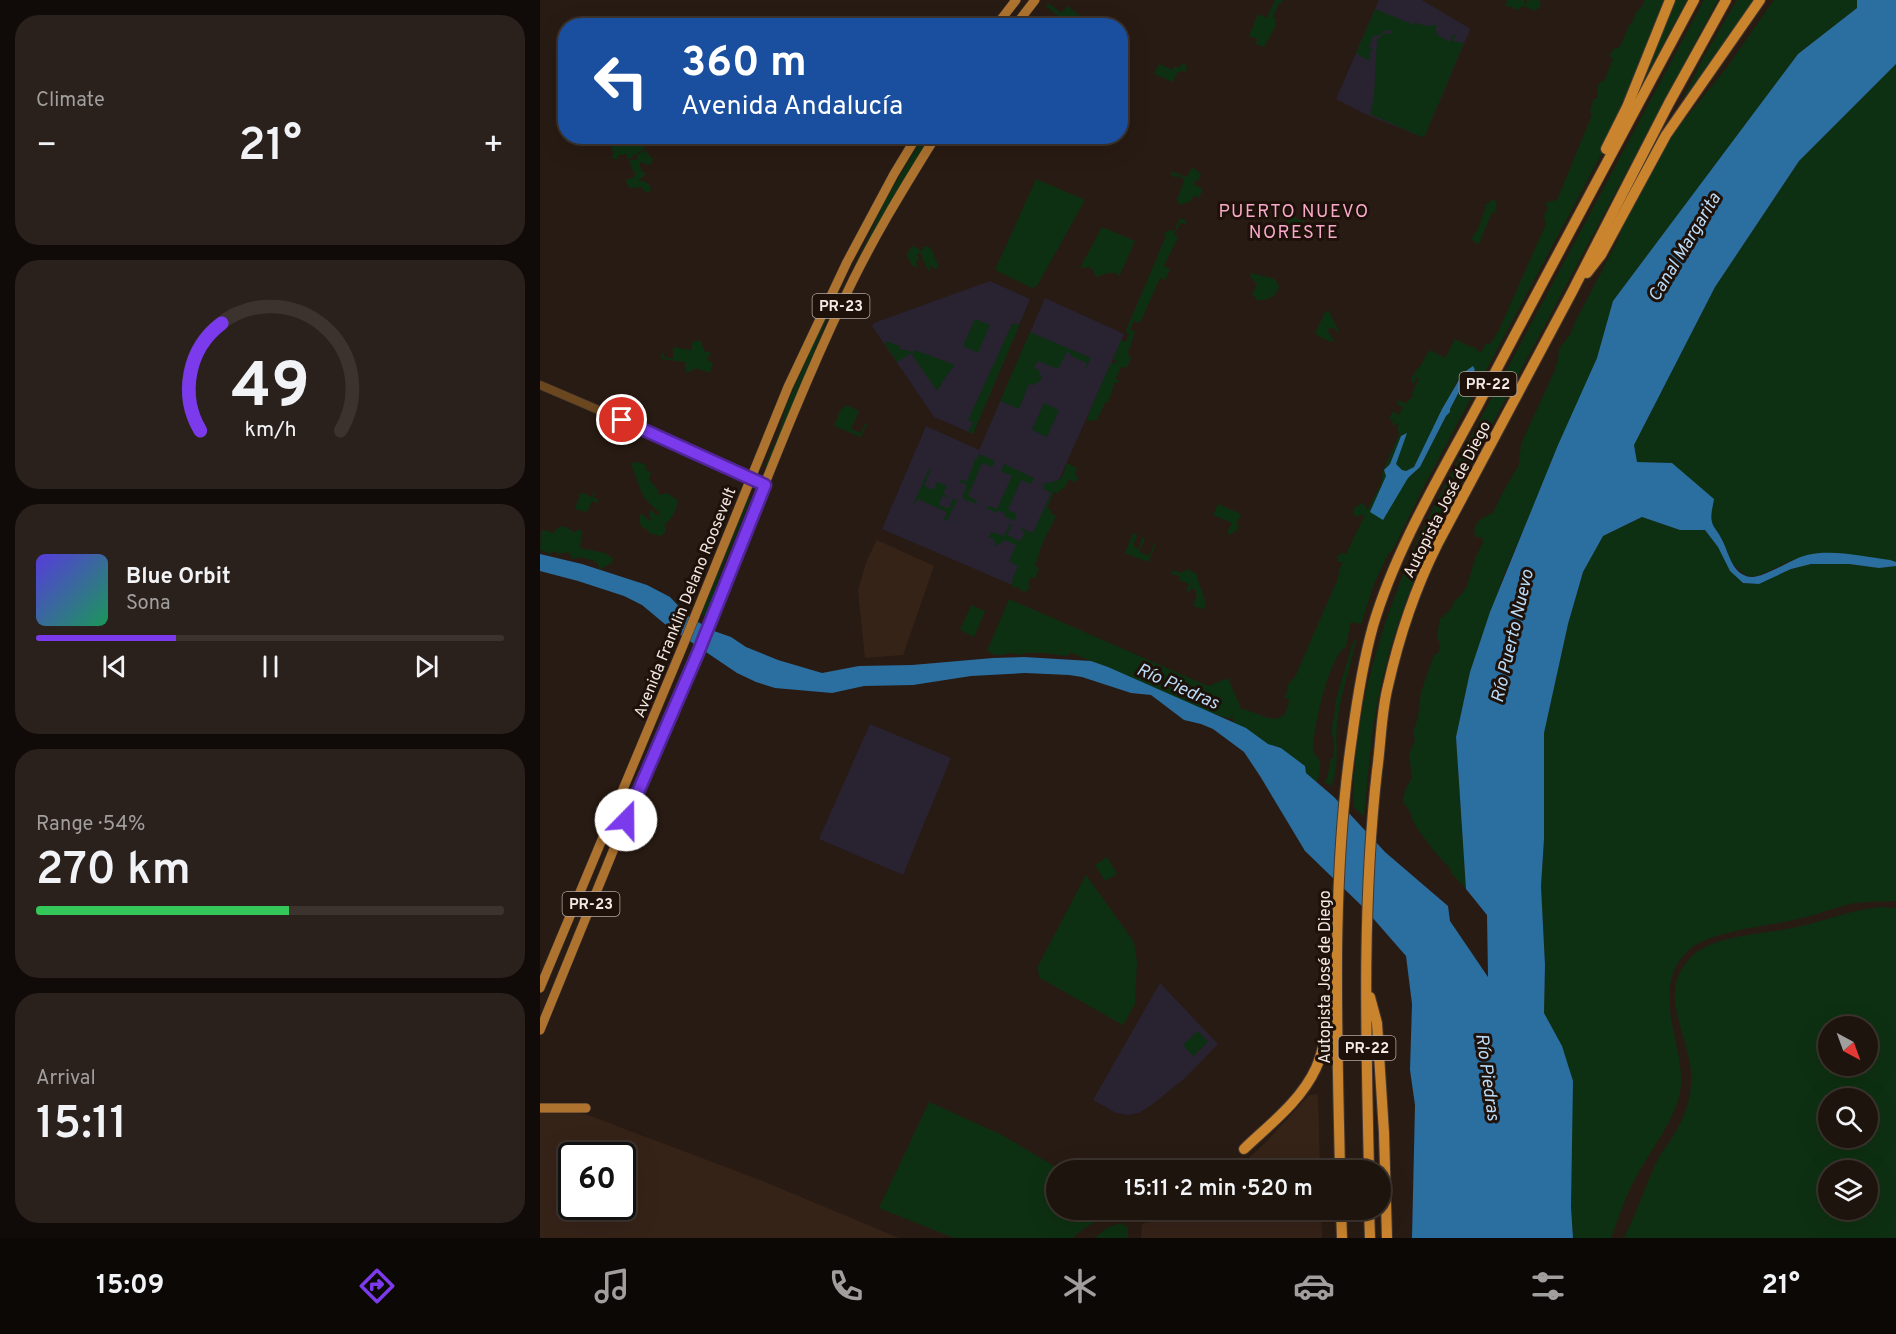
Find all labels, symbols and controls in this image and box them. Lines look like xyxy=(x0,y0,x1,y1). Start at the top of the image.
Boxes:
text: 360 m xyxy=(681,38,807,91)
icon: left xyxy=(582,42,660,120)
text: Climate xyxy=(36,88,105,114)
text: Avenida Andalucía xyxy=(681,90,903,124)
text: 21° xyxy=(238,119,302,176)
text: − xyxy=(36,126,57,168)
text: + xyxy=(483,126,504,168)
water label: Canal Margarita xyxy=(1644,188,1727,306)
district label: PUERTO NUEVO NORESTE xyxy=(1218,201,1370,245)
road number: PR-23 xyxy=(812,294,870,318)
text: 49 xyxy=(231,351,309,430)
road number: PR-22 xyxy=(1460,372,1516,396)
pin xyxy=(596,394,647,445)
icon: arrive xyxy=(605,403,638,436)
text: km/h xyxy=(244,418,296,445)
street label: Autopista José de Diego xyxy=(1400,418,1496,582)
street label: Avenida Franklin Delano Roosevelt xyxy=(630,485,741,721)
text: Blue Orbit xyxy=(126,564,231,591)
water label: Río Puerto Nuevo xyxy=(1487,567,1540,705)
text: Sona xyxy=(126,591,171,617)
icon: previous xyxy=(98,650,131,683)
icon: pause xyxy=(254,650,287,683)
icon: next xyxy=(410,650,443,683)
water label: Río Piedras xyxy=(1133,659,1223,716)
position arrow xyxy=(594,788,658,852)
text: Range · 54% xyxy=(36,812,145,838)
text: 270 km xyxy=(36,843,191,900)
street label: Autopista José de Diego xyxy=(1316,890,1336,1064)
road number: PR-23 xyxy=(562,892,620,916)
north arrow xyxy=(1818,1016,1878,1076)
map controls xyxy=(1818,1016,1878,1220)
water label: Río Piedras xyxy=(1469,1032,1504,1123)
road number: PR-22 xyxy=(1338,1036,1396,1060)
text: Arrival xyxy=(36,1066,96,1092)
button: search xyxy=(1818,1088,1878,1148)
text: 15:11 xyxy=(36,1097,127,1154)
speed limit sign: 60 xyxy=(558,1142,636,1220)
button: layers xyxy=(1818,1160,1878,1220)
text: 15:11 · 2 min · 520 m xyxy=(1124,1176,1313,1203)
icon: directions xyxy=(356,1265,398,1307)
icon: music xyxy=(591,1265,633,1307)
icon: phone xyxy=(825,1265,867,1307)
icon: climate xyxy=(1059,1265,1101,1307)
icon: car xyxy=(1293,1265,1335,1307)
icon: filters xyxy=(1527,1265,1569,1307)
text: 15:09 xyxy=(96,1269,164,1303)
text: 21° xyxy=(1761,1269,1800,1303)

